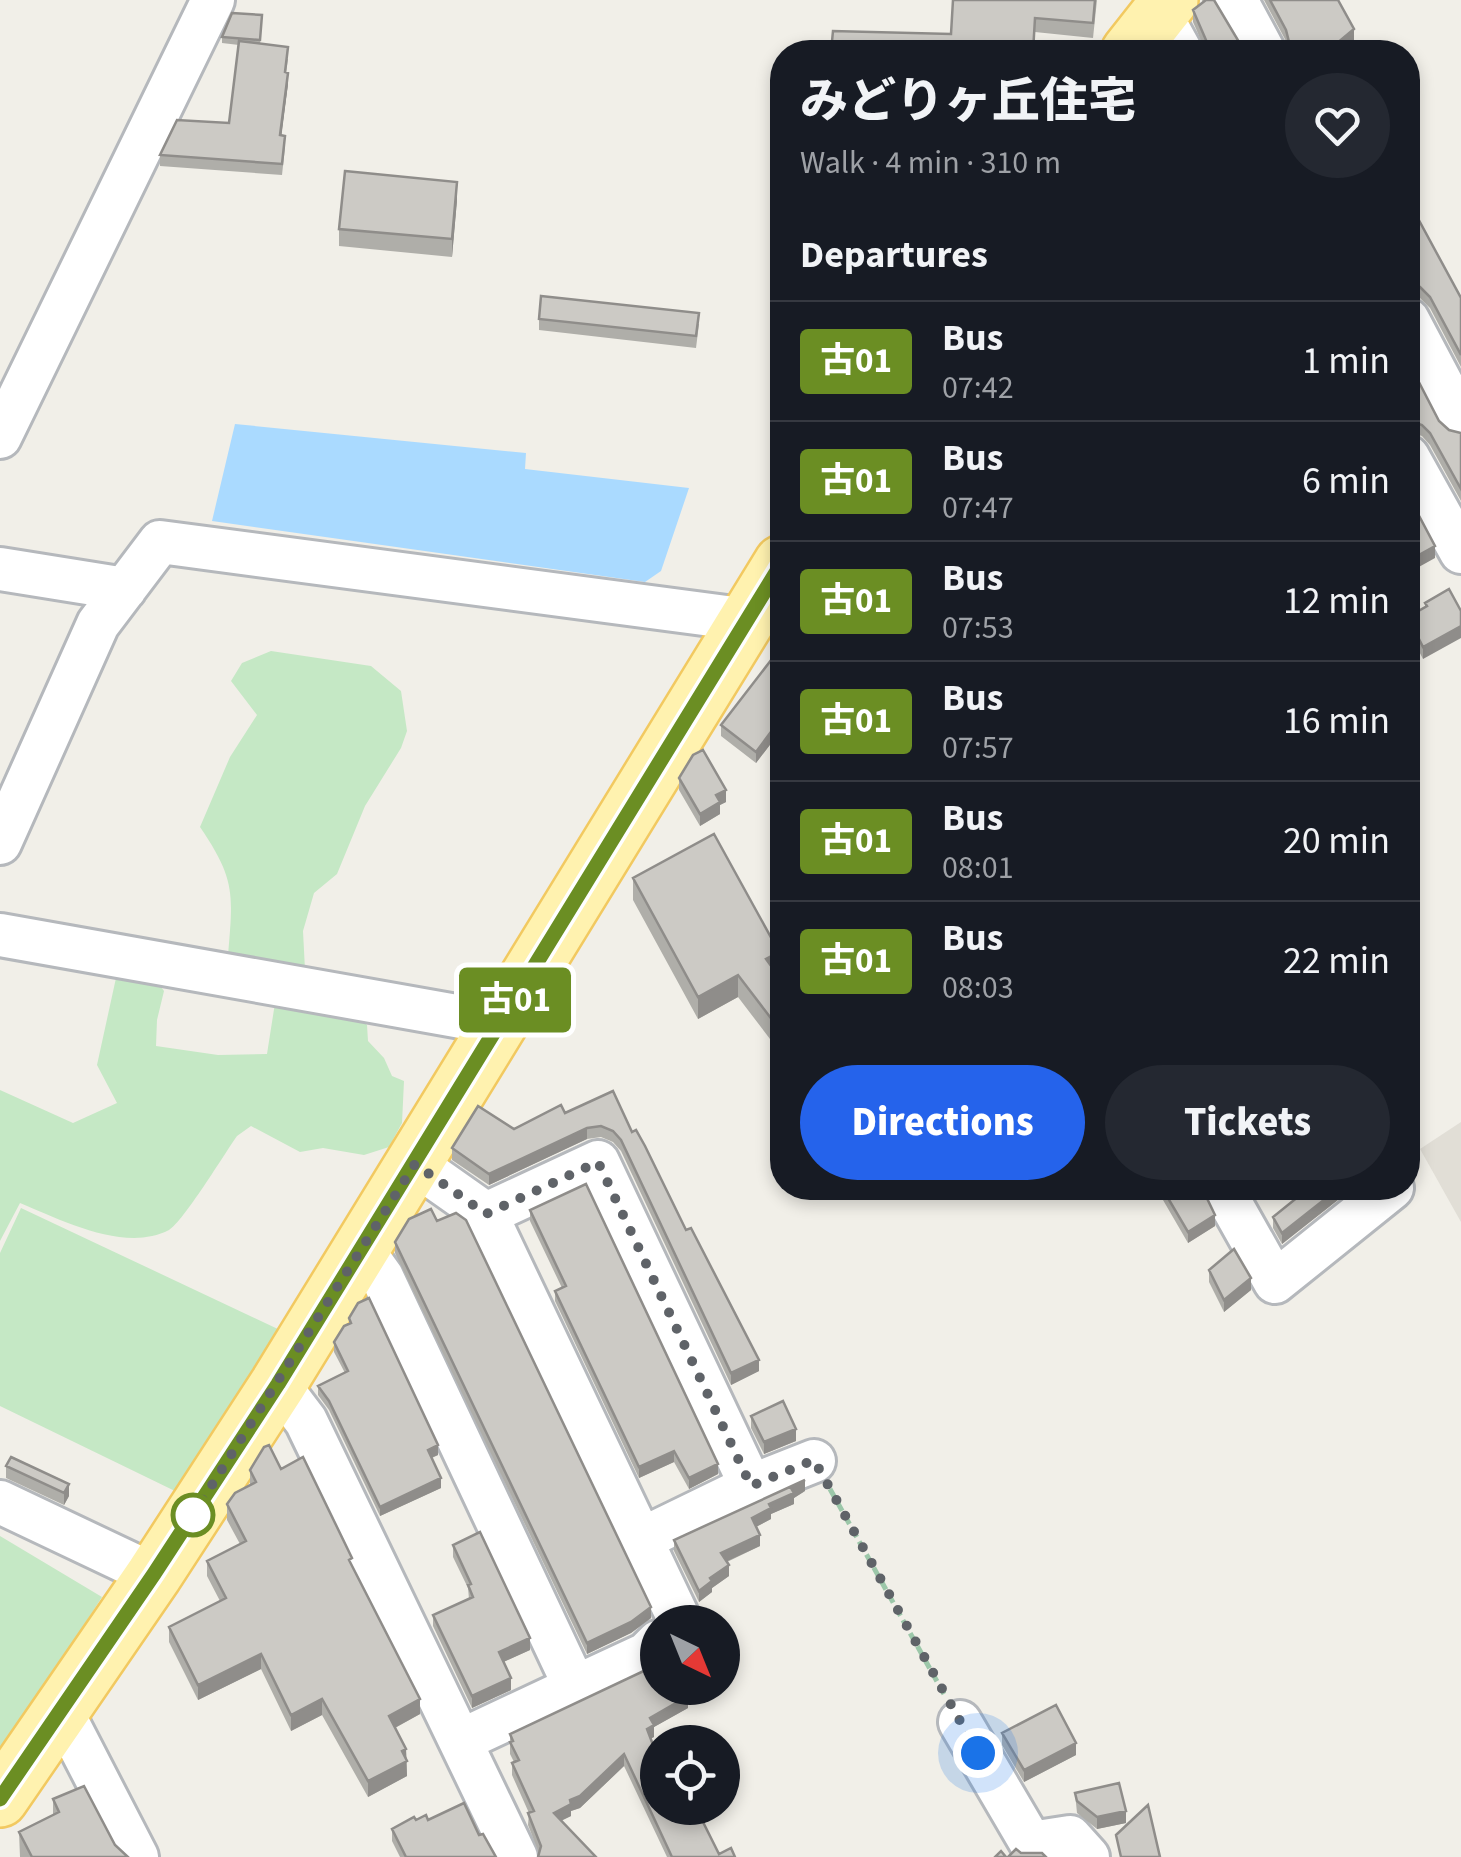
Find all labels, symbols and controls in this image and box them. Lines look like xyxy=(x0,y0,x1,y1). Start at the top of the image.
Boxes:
text: みどりヶ丘住宅 xyxy=(800,68,1136,136)
button: heart xyxy=(1285,73,1390,178)
text: Walk · 4 min · 310 m xyxy=(800,140,1061,186)
text: Departures xyxy=(800,228,988,282)
text: Bus xyxy=(942,311,1003,365)
text: 1 min xyxy=(1302,334,1390,388)
text: 古01 xyxy=(820,336,892,386)
text: 07:42 xyxy=(942,365,1014,411)
text: Bus xyxy=(942,431,1003,485)
text: 6 min xyxy=(1302,454,1390,508)
text: 古01 xyxy=(820,456,892,506)
text: 07:47 xyxy=(942,485,1014,531)
text: Bus xyxy=(942,551,1003,605)
text: 12 min xyxy=(1283,574,1390,628)
text: 古01 xyxy=(820,576,892,626)
text: 07:53 xyxy=(942,605,1014,651)
text: Bus xyxy=(942,671,1003,725)
text: 16 min xyxy=(1283,694,1390,748)
text: 古01 xyxy=(820,696,892,746)
text: 07:57 xyxy=(942,725,1014,771)
text: Bus xyxy=(942,791,1003,845)
text: 20 min xyxy=(1283,814,1390,868)
text: 古01 xyxy=(820,816,892,866)
text: 08:01 xyxy=(942,845,1014,891)
text: Bus xyxy=(942,911,1003,965)
text: 22 min xyxy=(1283,934,1390,988)
text: 古01 xyxy=(820,936,892,986)
text: 08:03 xyxy=(942,965,1014,1011)
line badge: 古01 xyxy=(458,968,572,1032)
text: 古01 xyxy=(479,975,551,1025)
button: Directions xyxy=(800,1065,1085,1180)
button: Tickets xyxy=(1105,1065,1390,1180)
unlabelled marker xyxy=(172,1494,214,1536)
north arrow xyxy=(640,1605,740,1705)
map controls xyxy=(640,1605,740,1825)
button: locate xyxy=(640,1725,740,1825)
your location xyxy=(953,1728,1003,1778)

